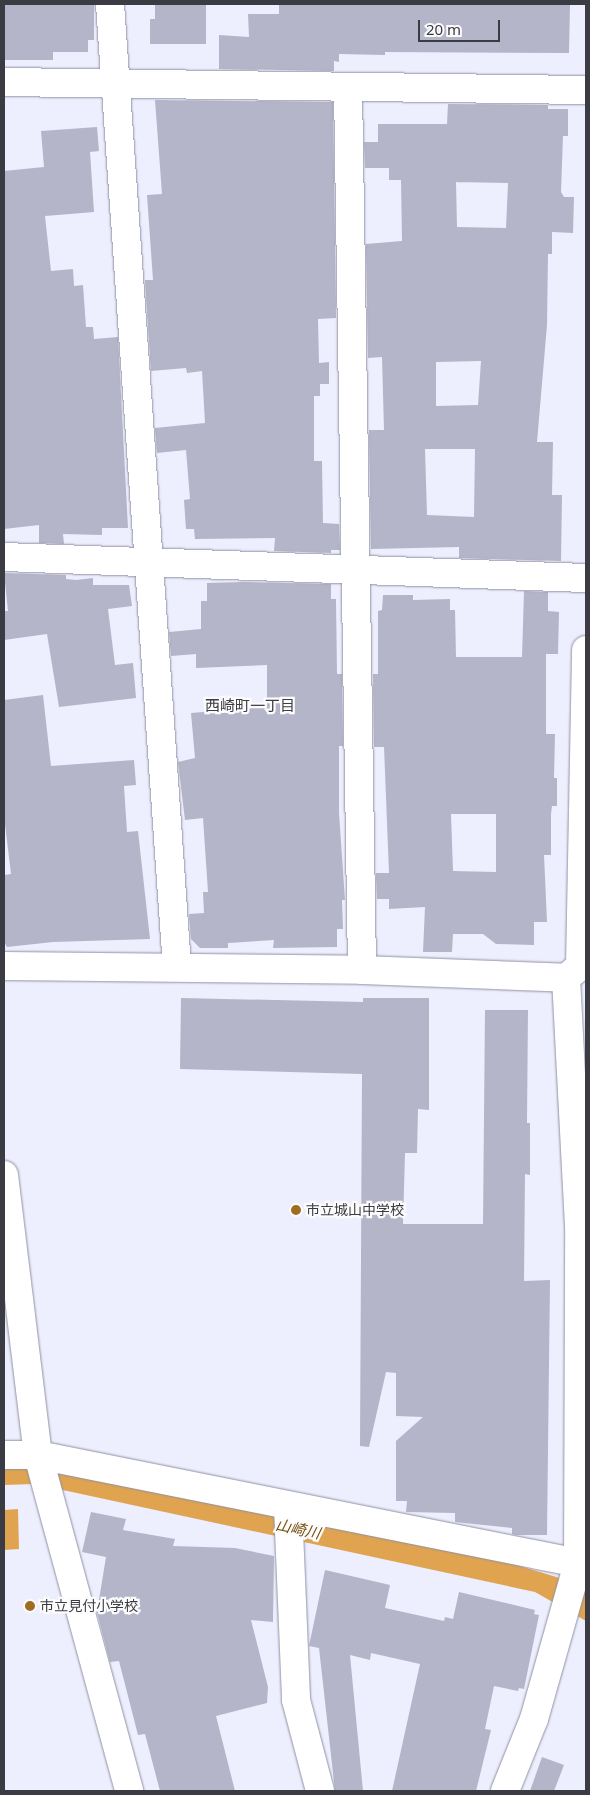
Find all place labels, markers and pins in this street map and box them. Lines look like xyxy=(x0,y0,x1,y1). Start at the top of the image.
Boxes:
place label: 市立城山中学校 xyxy=(306,1202,404,1218)
marker: 市立城山中学校 xyxy=(290,1204,302,1216)
place label: 市立見付小学校 xyxy=(40,1598,138,1614)
marker: 市立見付小学校 xyxy=(24,1600,36,1612)

